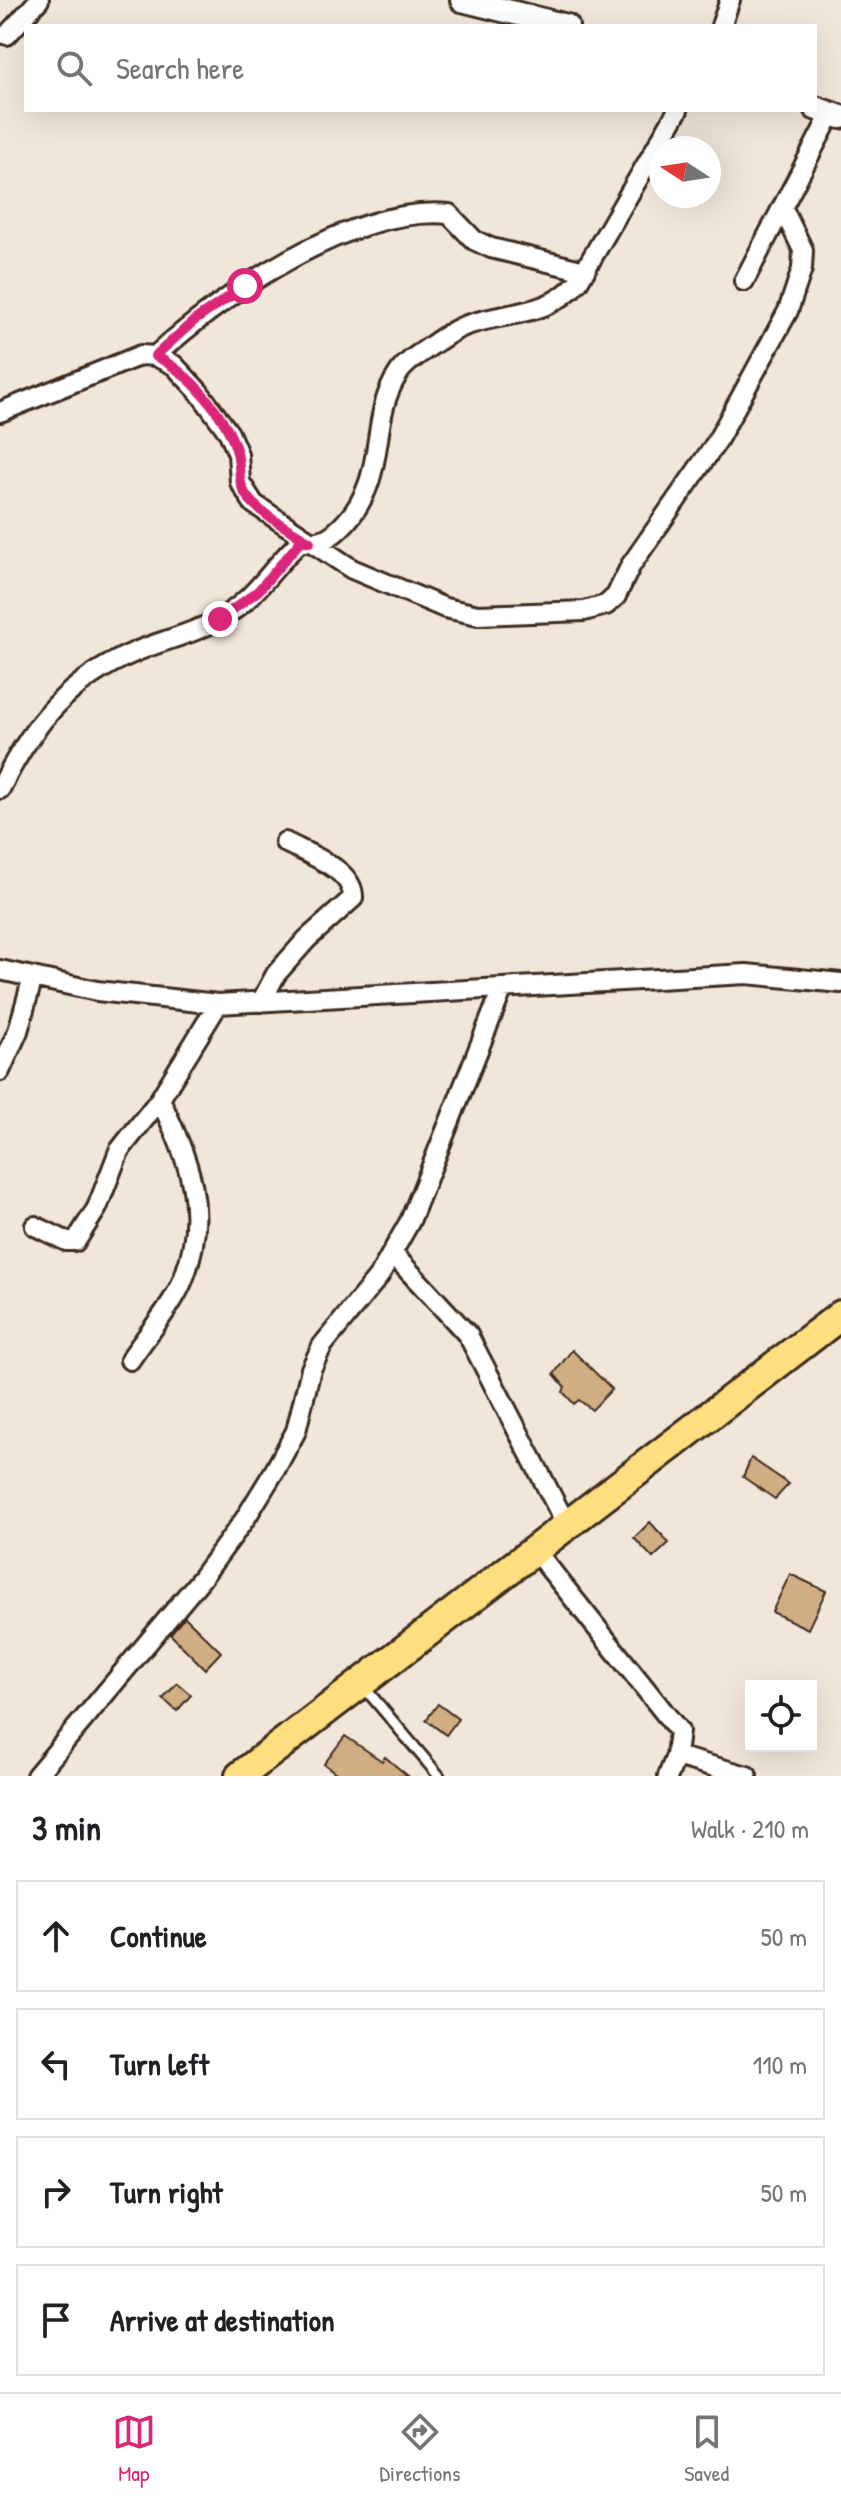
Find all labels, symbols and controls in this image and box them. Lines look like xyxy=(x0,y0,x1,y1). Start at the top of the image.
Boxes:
search box xyxy=(24,24,817,112)
icon: search xyxy=(52,46,96,90)
text: Search here xyxy=(116,48,244,88)
north arrow xyxy=(649,136,721,208)
route start xyxy=(227,268,263,304)
route end xyxy=(202,601,238,637)
map controls xyxy=(745,1680,817,1752)
button: locate xyxy=(745,1680,817,1752)
text: 3 min xyxy=(32,1805,101,1851)
text: Walk · 210 m xyxy=(691,1811,809,1846)
icon: ahead xyxy=(34,1914,78,1958)
text: Continue xyxy=(110,1916,207,1956)
text: 50 m xyxy=(761,1919,807,1954)
icon: left xyxy=(34,2042,78,2086)
text: Turn left xyxy=(110,2044,209,2084)
text: 110 m xyxy=(753,2047,807,2082)
icon: right xyxy=(34,2170,78,2214)
text: Turn right xyxy=(110,2172,223,2212)
text: 50 m xyxy=(761,2175,807,2210)
icon: arrive xyxy=(34,2298,78,2342)
text: Arrive at destination xyxy=(110,2300,335,2340)
tab: Map xyxy=(112,2410,156,2488)
tab: Directions xyxy=(380,2410,461,2488)
tab: Saved xyxy=(684,2410,729,2488)

